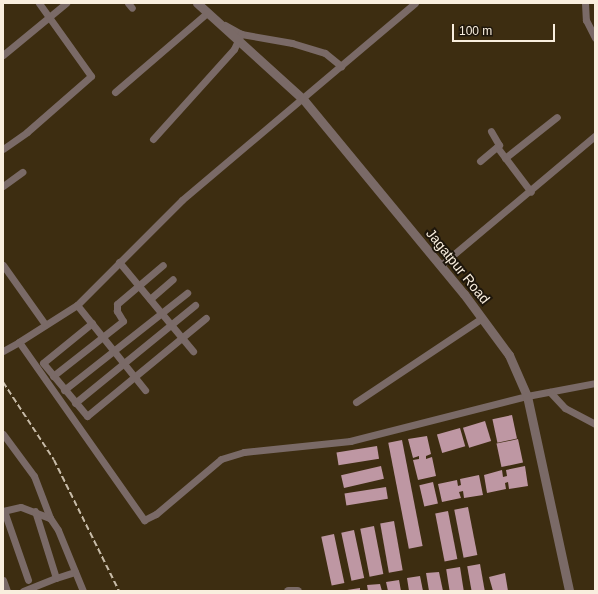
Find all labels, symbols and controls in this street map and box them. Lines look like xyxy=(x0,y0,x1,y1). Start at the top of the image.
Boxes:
scale bar xyxy=(454,16,557,42)
text: 100 m xyxy=(459,24,492,38)
street label: Jagatpur Road xyxy=(423,225,493,307)

